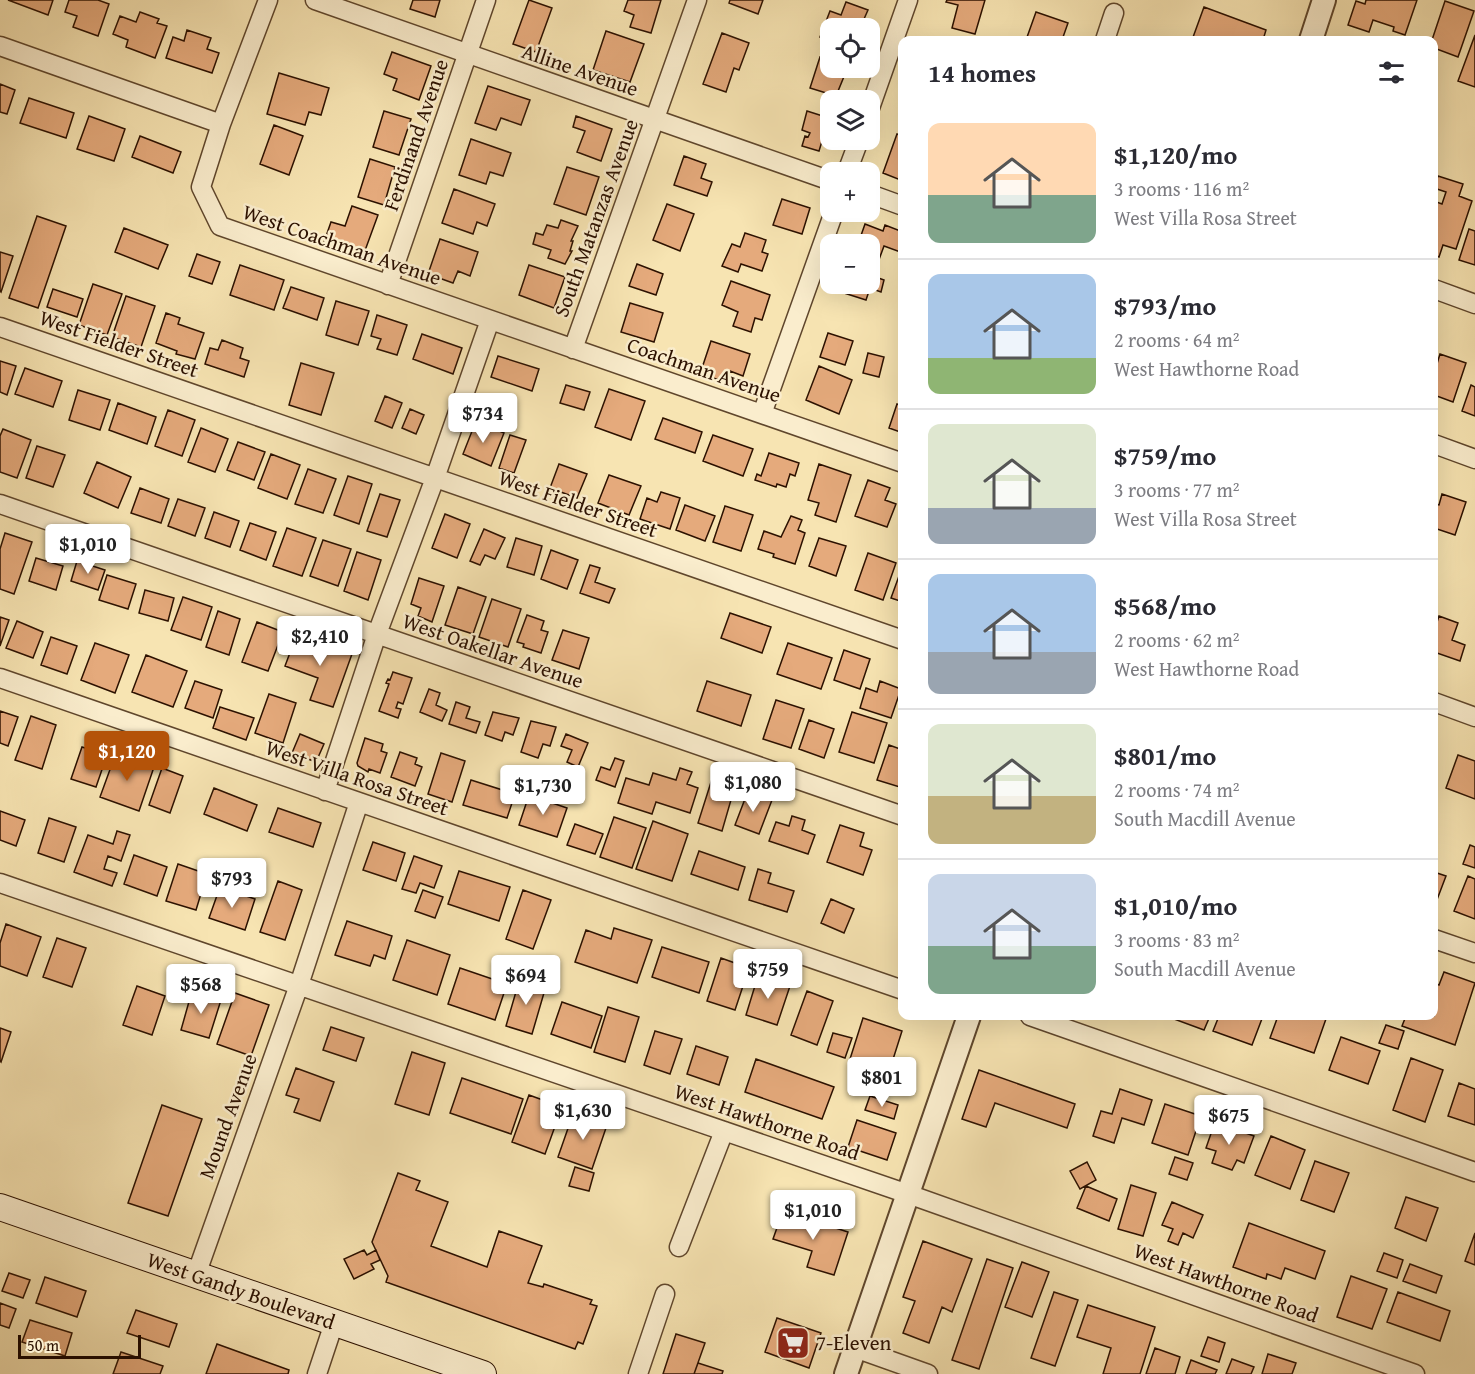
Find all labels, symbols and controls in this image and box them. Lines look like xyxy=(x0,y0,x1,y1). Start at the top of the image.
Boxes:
map controls xyxy=(820,18,880,294)
button: locate xyxy=(820,18,880,78)
street label: Alline Avenue xyxy=(518,35,643,104)
text: 14 homes xyxy=(928,53,1036,92)
street label: Ferdinand Avenue xyxy=(375,55,456,215)
icon: filters xyxy=(1375,56,1408,89)
button: layers xyxy=(820,90,880,150)
street label: South Matanzas Avenue xyxy=(545,114,646,321)
text: $1,120/mo xyxy=(1114,135,1237,174)
icon: home xyxy=(976,147,1048,219)
button: + xyxy=(820,162,880,222)
text: 3 rooms · 116 m² xyxy=(1114,174,1249,203)
street label: West Coachman Avenue xyxy=(239,196,446,293)
text: West Villa Rosa Street xyxy=(1114,203,1297,232)
button: − xyxy=(820,234,880,294)
text: $793/mo xyxy=(1114,286,1216,325)
icon: home xyxy=(976,298,1048,370)
street label: West Fielder Street xyxy=(35,302,204,385)
text: 2 rooms · 64 m² xyxy=(1114,325,1240,354)
street label: Coachman Avenue xyxy=(623,329,785,410)
text: West Hawthorne Road xyxy=(1114,354,1299,383)
pin: $734 xyxy=(447,393,519,444)
text: $734 xyxy=(462,398,504,427)
text: $759/mo xyxy=(1114,436,1216,475)
icon: home xyxy=(976,448,1048,520)
street label: West Fielder Street xyxy=(494,462,663,545)
text: 3 rooms · 77 m² xyxy=(1114,475,1240,504)
text: West Villa Rosa Street xyxy=(1114,504,1297,533)
pin: $1,010 xyxy=(39,524,137,575)
text: $1,010 xyxy=(59,529,117,558)
text: $568/mo xyxy=(1114,586,1216,625)
icon: home xyxy=(976,598,1048,670)
street label: West Oakellar Avenue xyxy=(398,605,588,696)
pin: $2,410 xyxy=(271,616,369,667)
text: $2,410 xyxy=(291,621,349,650)
text: 2 rooms · 62 m² xyxy=(1114,625,1240,654)
text: West Hawthorne Road xyxy=(1114,654,1299,683)
pin: $1,120 xyxy=(78,731,176,782)
street label: West Villa Rosa Street xyxy=(261,732,454,824)
text: $1,120 xyxy=(98,736,156,765)
text: $801/mo xyxy=(1114,736,1216,775)
icon: home xyxy=(976,748,1048,820)
pin: $1,080 xyxy=(704,762,802,813)
pin: $1,730 xyxy=(494,765,592,816)
text: $1,080 xyxy=(724,767,782,796)
text: $1,730 xyxy=(514,770,572,799)
text: 2 rooms · 74 m² xyxy=(1114,775,1240,804)
text: South Macdill Avenue xyxy=(1114,804,1296,833)
pin: $793 xyxy=(196,858,268,909)
text: $793 xyxy=(211,863,253,892)
text: $1,010/mo xyxy=(1114,886,1237,925)
icon: home xyxy=(976,898,1048,970)
text: 3 rooms · 83 m² xyxy=(1114,925,1240,954)
pin: $759 xyxy=(732,949,804,1000)
text: $759 xyxy=(747,954,789,983)
text: South Macdill Avenue xyxy=(1114,954,1296,983)
pin: $694 xyxy=(490,955,562,1006)
text: $694 xyxy=(505,960,547,989)
pin: $568 xyxy=(165,964,237,1015)
text: $568 xyxy=(180,969,222,998)
street label: Mound Avenue xyxy=(190,1049,265,1183)
pin: $801 xyxy=(846,1057,918,1108)
text: $801 xyxy=(861,1062,903,1091)
street label: West Hawthorne Road xyxy=(670,1075,865,1168)
pin: $1,630 xyxy=(534,1090,632,1141)
text: $1,630 xyxy=(554,1095,612,1124)
pin: $675 xyxy=(1193,1095,1265,1146)
text: $675 xyxy=(1208,1100,1250,1129)
pin: $1,010 xyxy=(764,1190,862,1241)
text: $1,010 xyxy=(784,1195,842,1224)
street label: West Hawthorne Road xyxy=(1129,1235,1324,1331)
street label: West Gandy Boulevard xyxy=(143,1244,340,1338)
supermarket icon: 7-Eleven xyxy=(775,1325,811,1361)
place label: 7-Eleven xyxy=(816,1327,892,1358)
scale bar xyxy=(18,1332,141,1360)
text: 50 m xyxy=(27,1333,59,1357)

